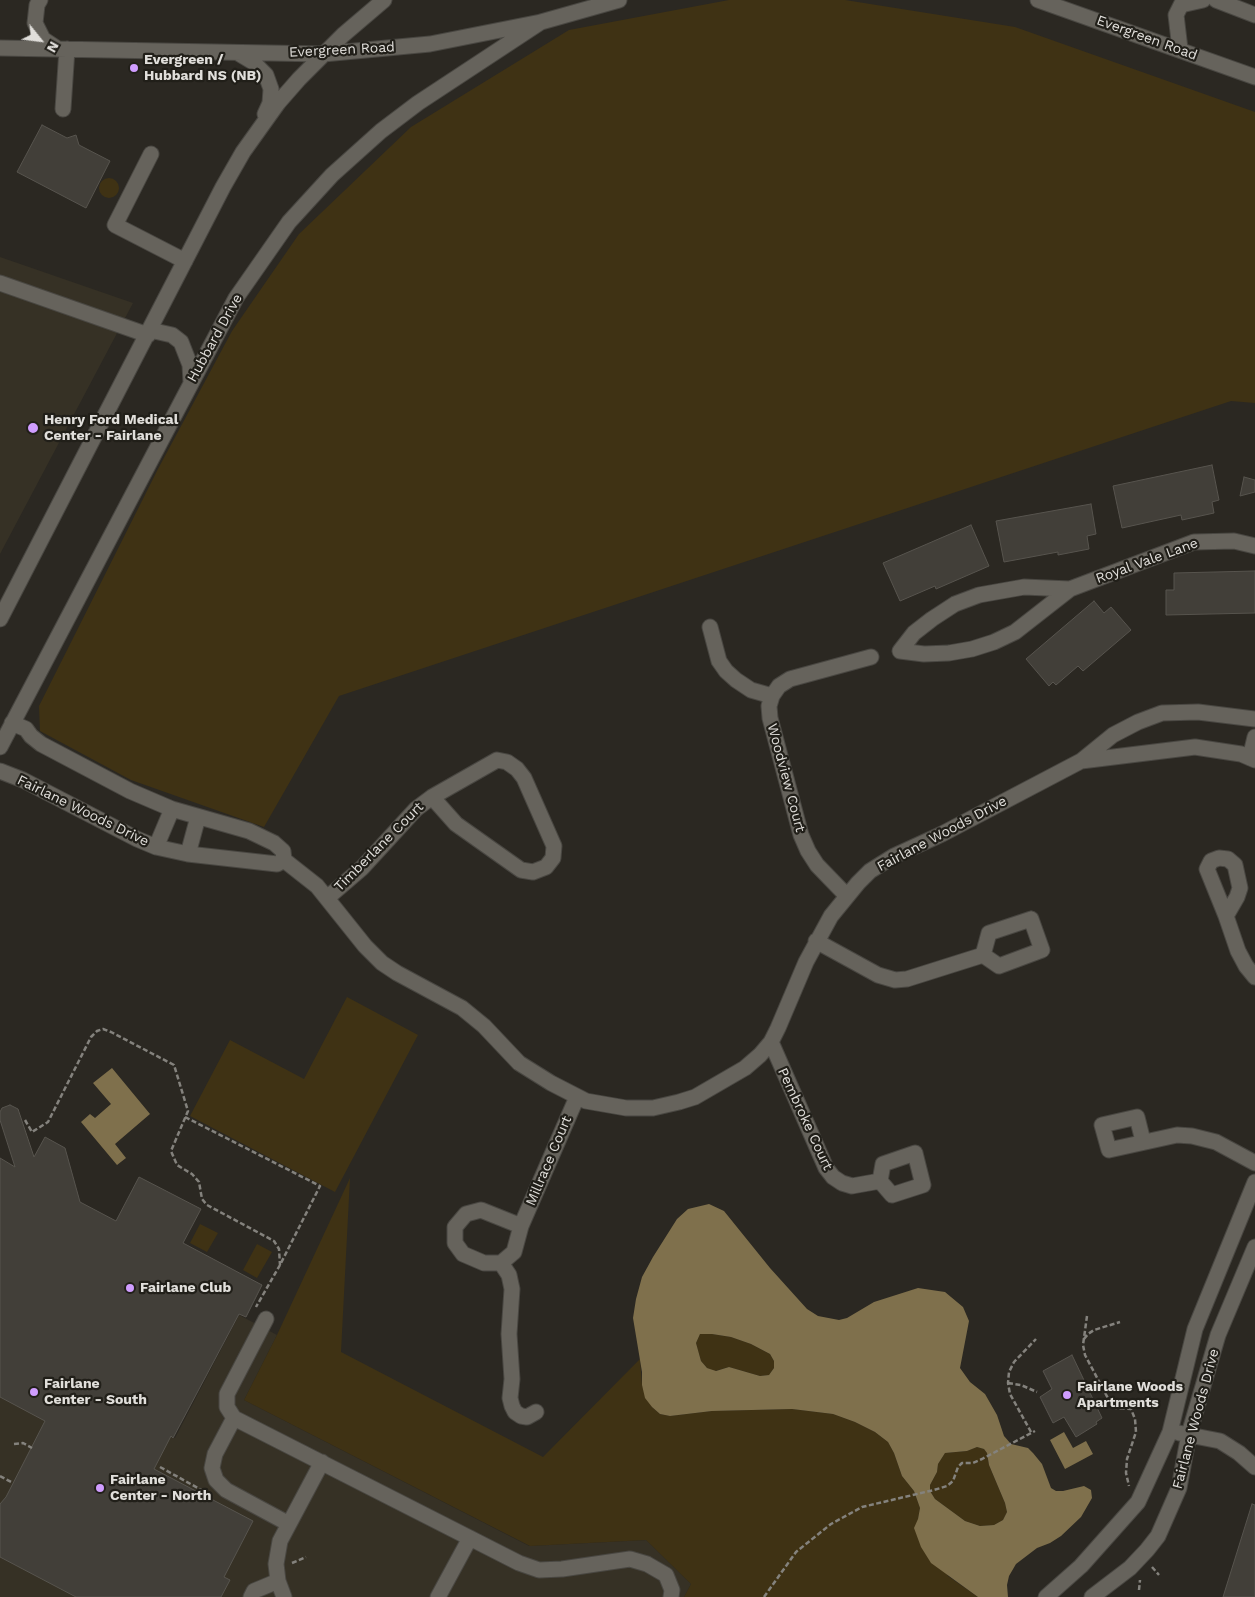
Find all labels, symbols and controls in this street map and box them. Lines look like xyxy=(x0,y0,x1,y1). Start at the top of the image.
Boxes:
street label: Evergreen Road xyxy=(1094,12,1200,64)
north arrow xyxy=(15,15,65,65)
text: N xyxy=(44,39,63,56)
street label: Evergreen Road xyxy=(289,39,395,61)
place label: Evergreen / Hubbard NS (NB) xyxy=(144,52,261,84)
marker: Evergreen / Hubbard NS (NB) xyxy=(128,62,140,74)
street label: Hubbard Drive xyxy=(184,291,246,385)
place label: Henry Ford Medical Center - Fairlane xyxy=(44,412,178,444)
marker: Henry Ford Medical Center - Fairlane xyxy=(26,421,40,435)
street label: Royal Vale Lane xyxy=(1094,535,1200,587)
street label: Woodview Court xyxy=(763,722,809,834)
street label: Fairlane Woods Drive xyxy=(14,772,152,850)
street label: Fairlane Woods Drive xyxy=(874,793,1010,875)
street label: Timberlane Court xyxy=(331,799,427,895)
street label: Pembroke Court xyxy=(774,1065,836,1173)
street label: Millrace Court xyxy=(522,1113,576,1209)
place label: Fairlane Club xyxy=(140,1280,231,1296)
marker: Fairlane Club xyxy=(124,1282,136,1294)
street label: Fairlane Woods Drive xyxy=(1169,1347,1223,1491)
place label: Fairlane Center - South xyxy=(44,1376,147,1408)
place label: Fairlane Woods Apartments xyxy=(1077,1379,1183,1411)
marker: Fairlane Center - South xyxy=(28,1386,40,1398)
marker: Fairlane Woods Apartments xyxy=(1061,1389,1073,1401)
place label: Fairlane Center - North xyxy=(110,1472,211,1504)
marker: Fairlane Center - North xyxy=(94,1482,106,1494)

